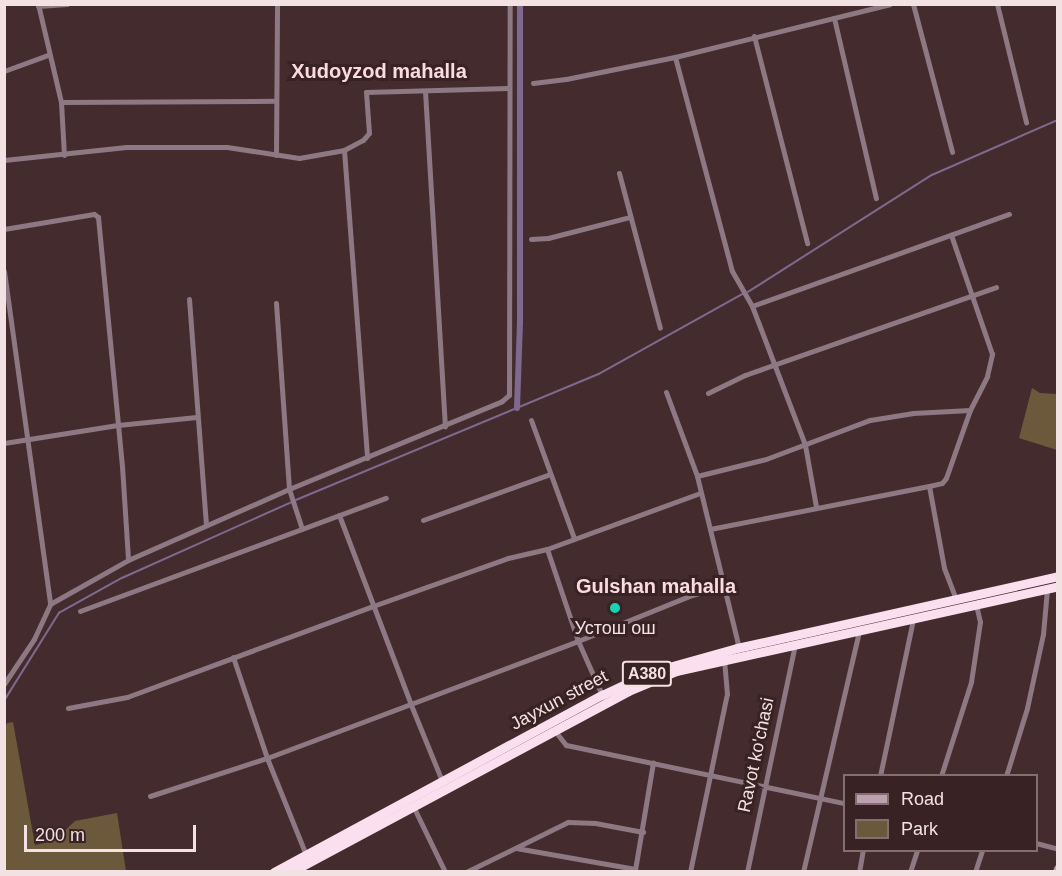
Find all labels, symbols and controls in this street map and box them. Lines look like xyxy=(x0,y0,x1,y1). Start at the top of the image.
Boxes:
district label: Xudoyzod mahalla xyxy=(291,59,467,83)
district label: Gulshan mahalla xyxy=(576,574,736,598)
marker: Устош ош xyxy=(608,601,622,615)
place label: Устош ош xyxy=(574,617,656,639)
road number: A380 xyxy=(622,661,672,687)
street label: Jayxun street xyxy=(507,665,611,735)
street label: Ravot ko'chasi xyxy=(733,696,779,814)
legend xyxy=(843,774,1038,852)
text: Road xyxy=(901,789,944,809)
scale bar xyxy=(27,813,200,851)
text: Park xyxy=(901,819,938,839)
text: 200 m xyxy=(35,825,85,845)

